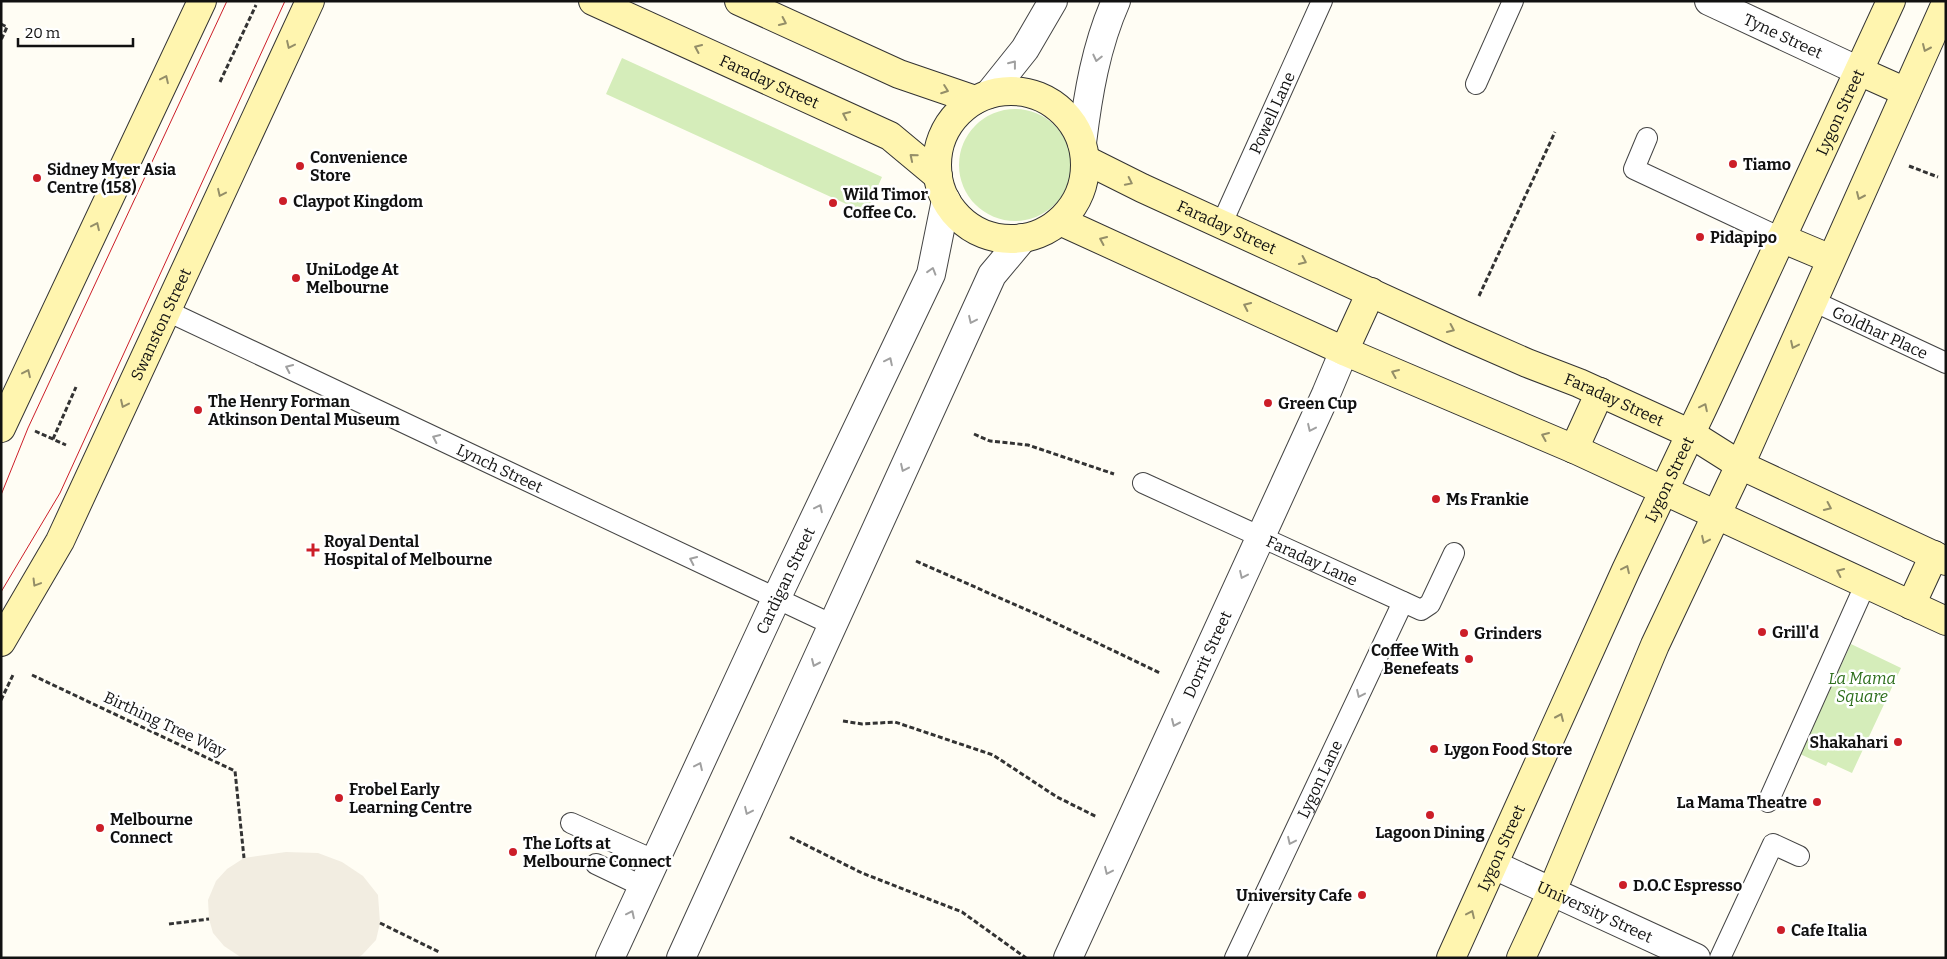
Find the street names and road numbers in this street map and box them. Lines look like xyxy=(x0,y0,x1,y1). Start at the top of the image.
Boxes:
street label: Tyne Street xyxy=(1741,9,1826,62)
street label: Faraday Street xyxy=(717,50,822,112)
street label: Lygon Street xyxy=(1812,66,1868,158)
street label: Powell Lane xyxy=(1245,69,1298,157)
street label: Faraday Street xyxy=(1174,196,1280,258)
street label: Swanston Street xyxy=(126,265,195,383)
street label: Goldhar Place xyxy=(1829,302,1931,363)
street label: Faraday Street xyxy=(1562,369,1667,430)
street label: Lygon Street xyxy=(1641,433,1698,525)
street label: Lynch Street xyxy=(454,440,546,496)
street label: Cardigan Street xyxy=(752,524,818,637)
street label: Faraday Lane xyxy=(1264,531,1361,589)
street label: Dorrit Street xyxy=(1179,608,1235,701)
street label: Birthing Tree Way xyxy=(101,687,230,761)
street label: Lygon Lane xyxy=(1293,737,1346,821)
street label: Lygon Street xyxy=(1473,801,1529,894)
street label: University Street xyxy=(1534,877,1656,946)

